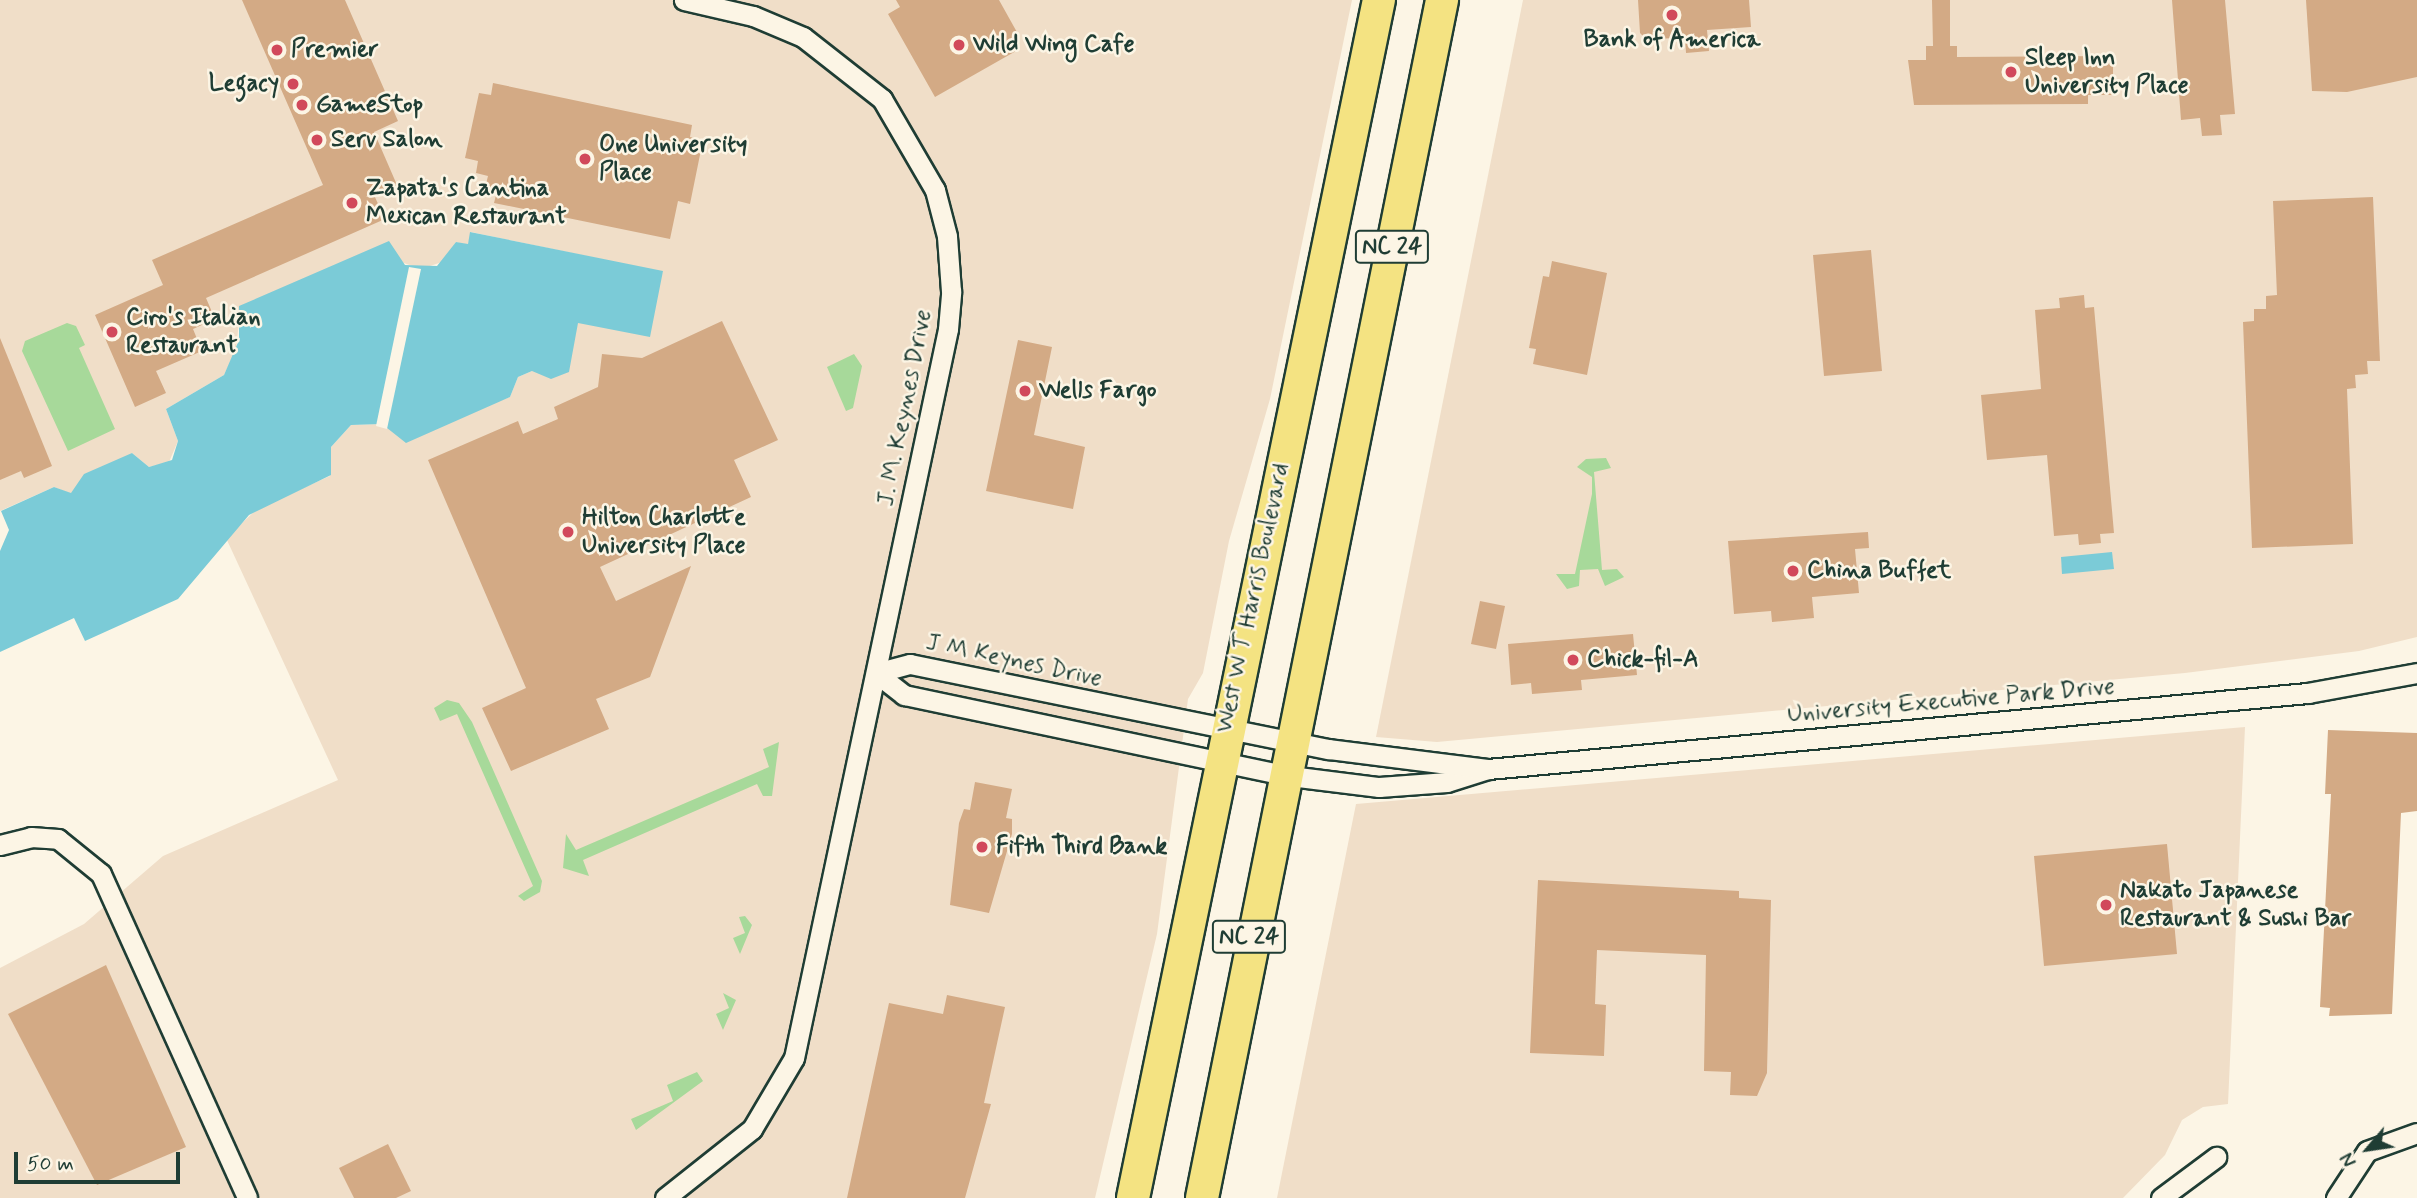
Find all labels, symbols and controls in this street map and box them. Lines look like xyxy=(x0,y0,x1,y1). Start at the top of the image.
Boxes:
marker: Bank of America xyxy=(1664,7,1680,23)
place label: Bank of America xyxy=(1587,26,1757,54)
place label: Wild Wing Cafe xyxy=(973,31,1135,59)
place label: Premier xyxy=(291,36,379,64)
marker: Wild Wing Cafe xyxy=(951,37,967,53)
marker: Premier xyxy=(269,42,285,58)
place label: Sleep Inn University Place xyxy=(2025,44,2189,100)
marker: Sleep Inn University Place xyxy=(2003,64,2019,80)
place label: Legacy xyxy=(209,70,279,98)
marker: Legacy xyxy=(285,76,301,92)
place label: GameStop xyxy=(316,91,423,119)
marker: GameStop xyxy=(294,97,310,113)
place label: Serv Salon xyxy=(331,126,443,154)
place label: One University Place xyxy=(599,131,749,187)
marker: Serv Salon xyxy=(309,132,325,148)
marker: One University Place xyxy=(577,151,593,167)
place label: Zapata's Cantina Mexican Restaurant xyxy=(366,175,565,231)
marker: Zapata's Cantina Mexican Restaurant xyxy=(344,195,360,211)
road number: NC 24 xyxy=(1354,228,1430,266)
place label: Ciro's Italian Restaurant xyxy=(126,304,266,360)
street label: J. M. Keynes Drive xyxy=(872,308,938,508)
marker: Ciro's Italian Restaurant xyxy=(104,324,120,340)
place label: Wells Fargo xyxy=(1039,377,1155,405)
marker: Wells Fargo xyxy=(1017,383,1033,399)
street label: West W T Harris Boulevard xyxy=(1211,462,1295,734)
place label: Hilton Charlotte University Place xyxy=(582,504,751,560)
marker: Hilton Charlotte University Place xyxy=(560,524,576,540)
place label: China Buffet xyxy=(1807,557,1949,585)
marker: China Buffet xyxy=(1785,563,1801,579)
street label: J M Keynes Drive xyxy=(919,627,1109,695)
place label: Chick-fil-A xyxy=(1587,646,1699,674)
marker: Chick-fil-A xyxy=(1565,652,1581,668)
street label: University Executive Park Drive xyxy=(1788,672,2114,730)
place label: Fifth Third Bank xyxy=(996,833,1162,861)
marker: Fifth Third Bank xyxy=(974,839,990,855)
place label: Nakato Japanese Restaurant & Sushi Bar xyxy=(2120,877,2352,933)
marker: Nakato Japanese Restaurant & Sushi Bar xyxy=(2098,897,2114,913)
road number: NC 24 xyxy=(1210,918,1288,956)
north arrow xyxy=(2333,1114,2403,1184)
scale bar xyxy=(18,1138,184,1182)
text: N xyxy=(2335,1148,2363,1171)
text: 50 m xyxy=(27,1150,74,1178)

